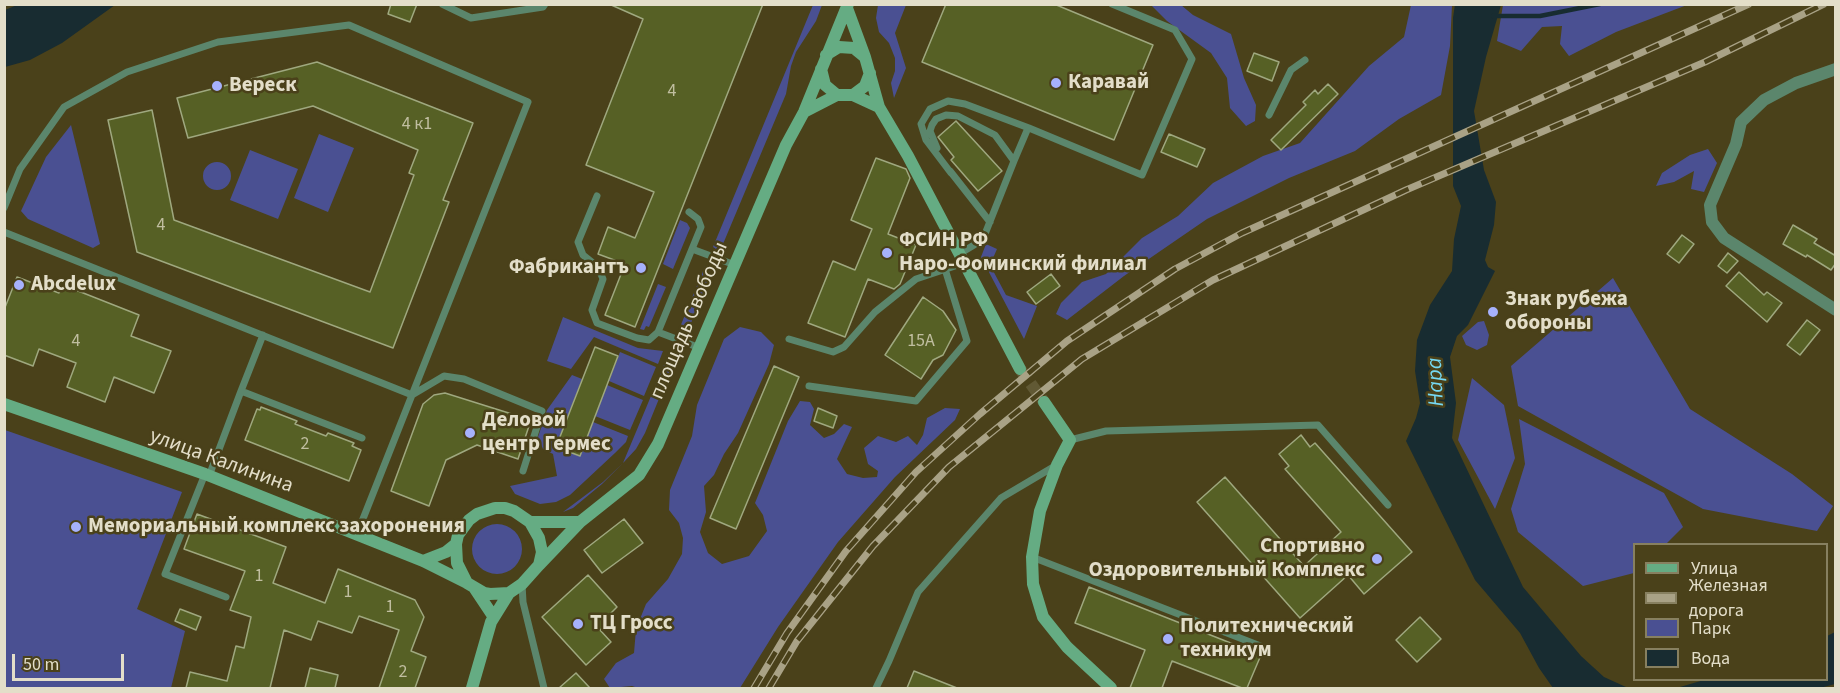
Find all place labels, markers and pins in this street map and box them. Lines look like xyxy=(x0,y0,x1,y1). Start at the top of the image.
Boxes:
place label: Каравай xyxy=(1068,70,1149,96)
place label: Вереcк xyxy=(229,73,297,99)
marker: Каравай xyxy=(1049,76,1063,90)
marker: Вереcк xyxy=(210,79,224,93)
place label: ФСИН РФ Наро-Фоминский филиал xyxy=(899,228,1147,278)
marker: ФСИН РФ Наро-Фоминский филиал xyxy=(880,246,894,260)
place label: Фабрикантъ xyxy=(509,255,629,281)
marker: Фабрикантъ xyxy=(634,261,648,275)
place label: Abcdelux xyxy=(31,272,116,298)
marker: Abcdelux xyxy=(12,278,26,292)
place label: Знак рубежа обороны xyxy=(1505,287,1628,337)
marker: Знак рубежа обороны xyxy=(1486,305,1500,319)
place label: Деловой центр Гермес xyxy=(482,408,611,458)
marker: Деловой центр Гермес xyxy=(463,426,477,440)
place label: Мемориальный комплекс захоронения xyxy=(88,514,465,540)
marker: Мемориальный комплекс захоронения xyxy=(69,520,83,534)
place label: Спортивно Оздоровительный Комплекс xyxy=(1088,534,1365,584)
marker: Спортивно Оздоровительный Комплекс xyxy=(1370,552,1384,566)
place label: ТЦ Гросс xyxy=(590,611,673,637)
place label: Политехнический техникум xyxy=(1180,614,1354,664)
marker: ТЦ Гросс xyxy=(571,617,585,631)
marker: Политехнический техникум xyxy=(1161,632,1175,646)

